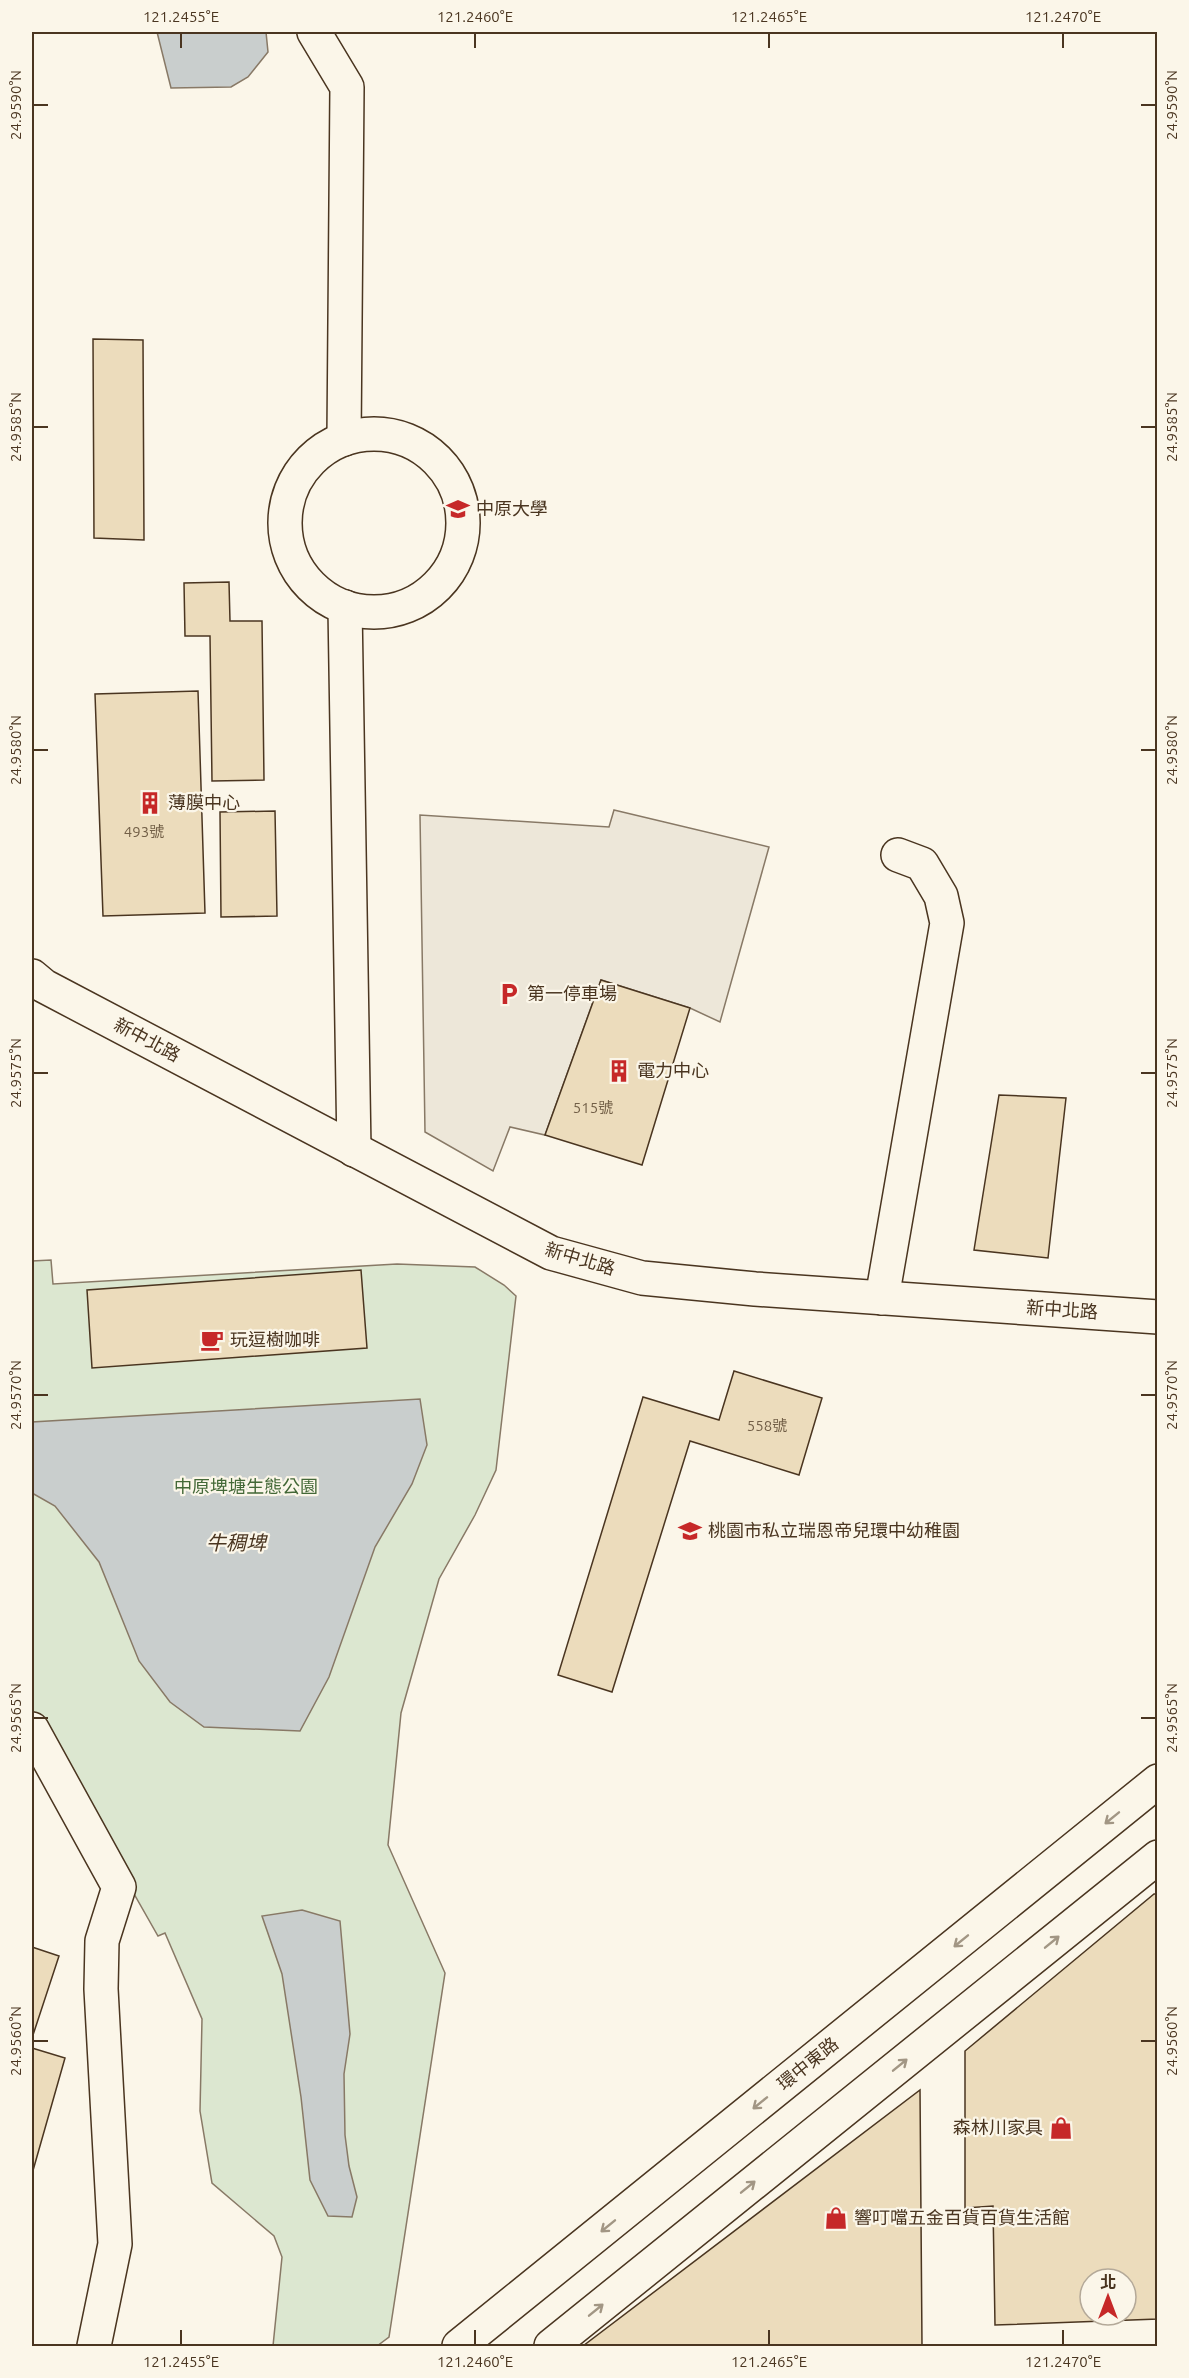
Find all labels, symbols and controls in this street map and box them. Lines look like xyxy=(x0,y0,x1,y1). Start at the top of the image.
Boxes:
text: 121.2455°E xyxy=(143,8,219,25)
text: 121.2460°E xyxy=(437,8,513,25)
text: 121.2465°E xyxy=(731,8,807,25)
text: 121.2470°E xyxy=(1025,8,1101,25)
text: 24.9590°N xyxy=(7,70,24,140)
text: 24.9590°N xyxy=(1163,70,1180,140)
text: 24.9585°N xyxy=(7,392,24,462)
text: 24.9585°N xyxy=(1163,392,1180,462)
school or university icon: 中原大學 xyxy=(445,496,471,522)
place label: 中原大學 xyxy=(476,498,548,518)
text: 24.9580°N xyxy=(7,715,24,785)
text: 24.9580°N xyxy=(1163,715,1180,785)
building icon: 薄膜中心 xyxy=(137,790,163,816)
place label: 薄膜中心 xyxy=(168,792,240,812)
house number: 493號 xyxy=(124,823,164,840)
parking icon: 第一停車場 xyxy=(496,981,522,1007)
place label: 第一停車場 xyxy=(527,983,617,1003)
street label: 新中北路 xyxy=(111,1013,184,1065)
text: 24.9575°N xyxy=(7,1038,24,1108)
text: 24.9575°N xyxy=(1163,1038,1180,1108)
building icon: 電力中心 xyxy=(606,1058,632,1084)
place label: 電力中心 xyxy=(637,1060,709,1080)
house number: 515號 xyxy=(573,1099,613,1116)
street label: 新中北路 xyxy=(543,1238,618,1278)
street label: 新中北路 xyxy=(1025,1297,1099,1321)
cafe icon: 玩逗樹咖啡 xyxy=(199,1327,225,1353)
place label: 玩逗樹咖啡 xyxy=(230,1329,320,1349)
text: 24.9570°N xyxy=(7,1360,24,1430)
text: 24.9570°N xyxy=(1163,1360,1180,1430)
house number: 558號 xyxy=(747,1417,787,1434)
park label: 中原埤塘生態公園 xyxy=(174,1476,318,1496)
school or university icon: 桃園市私立瑞恩帝兒環中幼稚園 xyxy=(677,1518,703,1544)
place label: 桃園市私立瑞恩帝兒環中幼稚園 xyxy=(708,1520,960,1540)
water label: 牛稠埤 xyxy=(206,1531,268,1554)
text: 24.9565°N xyxy=(7,1683,24,1753)
text: 24.9565°N xyxy=(1163,1683,1180,1753)
one-way arrow xyxy=(1104,1811,1120,1824)
one-way arrow xyxy=(953,1934,969,1947)
one-way arrow xyxy=(1044,1936,1060,1949)
text: 24.9560°N xyxy=(7,2006,24,2076)
text: 24.9560°N xyxy=(1163,2006,1180,2076)
street label: 環中東路 xyxy=(773,2033,842,2094)
one-way arrow xyxy=(892,2058,908,2071)
one-way arrow xyxy=(753,2096,768,2110)
shop icon: 森林川家具 xyxy=(1048,2115,1074,2141)
place label: 森林川家具 xyxy=(953,2117,1043,2137)
one-way arrow xyxy=(740,2181,756,2194)
shop icon: 響叮噹五金百貨百貨生活館 xyxy=(823,2205,849,2231)
place label: 響叮噹五金百貨百貨生活館 xyxy=(854,2207,1070,2227)
one-way arrow xyxy=(601,2219,617,2232)
north arrow xyxy=(1078,2267,1138,2327)
text: 北 xyxy=(1100,2273,1116,2291)
one-way arrow xyxy=(588,2303,604,2316)
text: 121.2455°E xyxy=(143,2353,219,2370)
text: 121.2460°E xyxy=(437,2353,513,2370)
text: 121.2465°E xyxy=(731,2353,807,2370)
text: 121.2470°E xyxy=(1025,2353,1101,2370)

